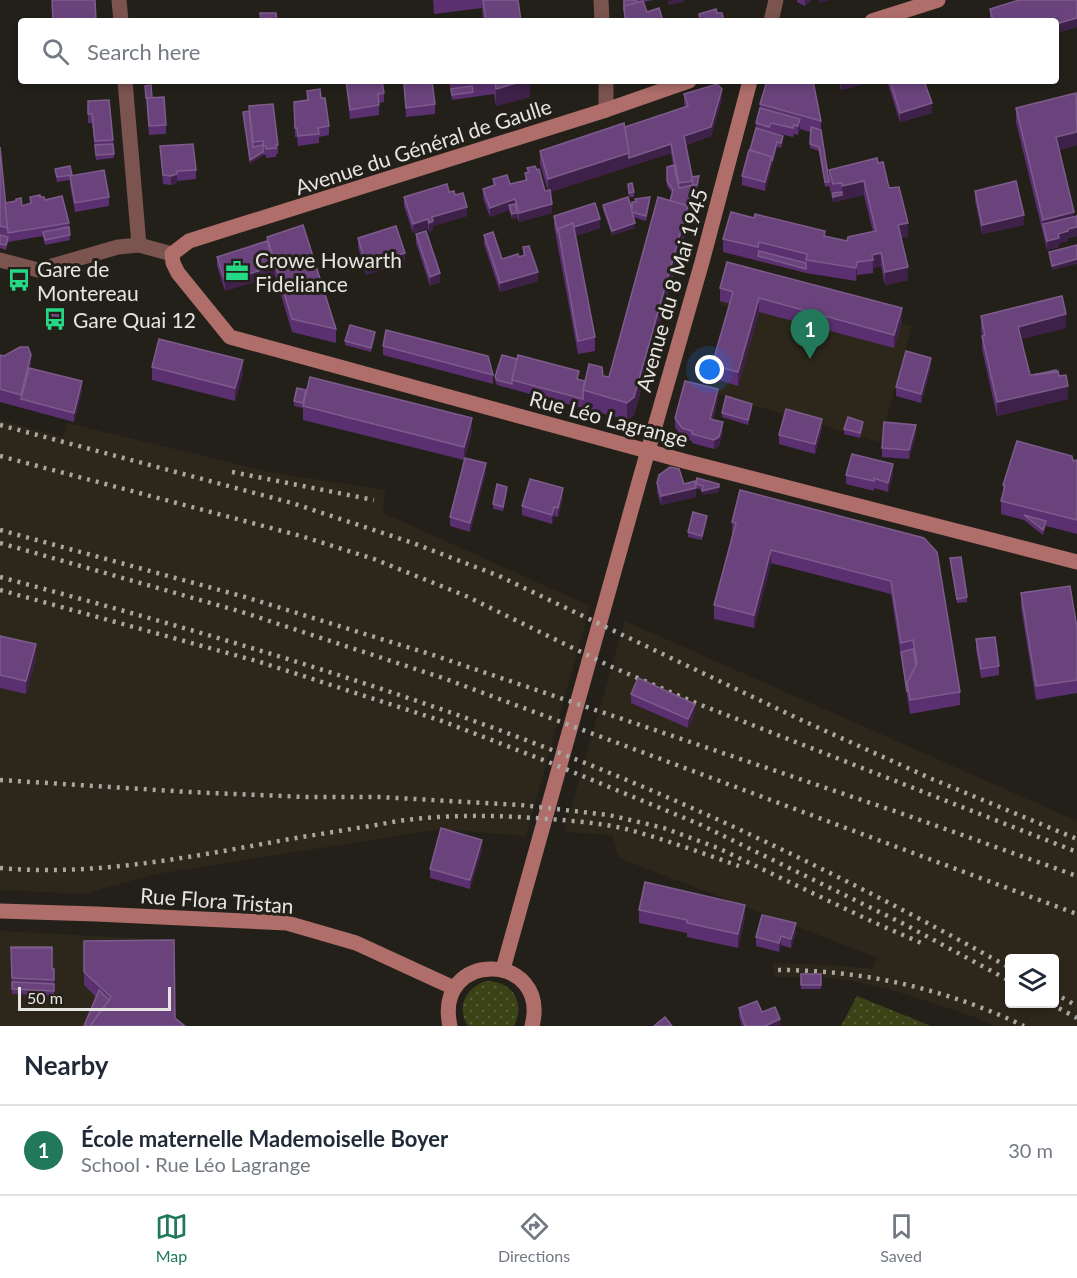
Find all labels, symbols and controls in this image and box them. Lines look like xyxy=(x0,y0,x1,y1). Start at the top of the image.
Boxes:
search box xyxy=(18,18,1059,84)
icon: search xyxy=(39,35,72,68)
text: Search here xyxy=(87,38,200,65)
street label: Avenue du Général de Gaulle xyxy=(292,93,554,199)
street label: Avenue du 8 Mai 1945 xyxy=(630,186,712,394)
place label: Crowe Howarth Fideliance xyxy=(255,247,402,296)
place label: Gare de Montereau xyxy=(37,256,139,305)
office icon: Crowe Howarth Fideliance xyxy=(224,258,250,284)
bus stop icon: Gare de Montereau xyxy=(6,267,32,293)
bus stop icon: Gare Quai 12 xyxy=(42,306,68,332)
place label: Gare Quai 12 xyxy=(73,307,196,332)
pin: 1 xyxy=(790,310,830,359)
your location xyxy=(695,355,724,384)
street label: Rue Léo Lagrange xyxy=(527,385,691,451)
street label: Rue Flora Tristan xyxy=(139,882,295,918)
map controls xyxy=(1005,954,1059,1008)
button: layers xyxy=(1005,954,1059,1008)
scale bar xyxy=(18,984,171,1012)
text: 50 m xyxy=(27,988,63,1007)
text: Nearby xyxy=(24,1049,109,1081)
text: École maternelle Mademoiselle Boyer xyxy=(81,1125,448,1152)
text: 1 xyxy=(38,1138,49,1162)
text: 30 m xyxy=(1008,1138,1053,1162)
text: School · Rue Léo Lagrange xyxy=(81,1152,310,1176)
tab: Map xyxy=(155,1210,188,1265)
tab: Directions xyxy=(498,1210,570,1265)
tab: Saved xyxy=(880,1210,922,1265)

